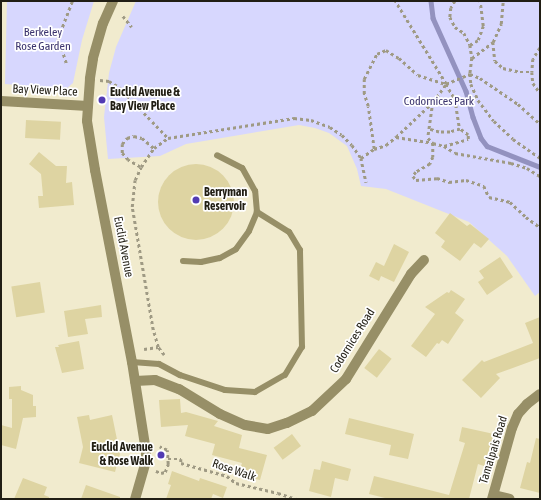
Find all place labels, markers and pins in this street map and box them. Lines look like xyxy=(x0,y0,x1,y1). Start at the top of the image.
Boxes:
place label: Euclid Avenue & Bay View Place xyxy=(110,86,180,114)
marker: Euclid Avenue & Bay View Place xyxy=(97,95,107,105)
place label: Berryman Reservoir xyxy=(204,186,247,214)
marker: Berryman Reservoir xyxy=(191,195,201,205)
place label: Euclid Avenue & Rose Walk xyxy=(91,441,153,469)
marker: Euclid Avenue & Rose Walk xyxy=(156,450,166,460)

